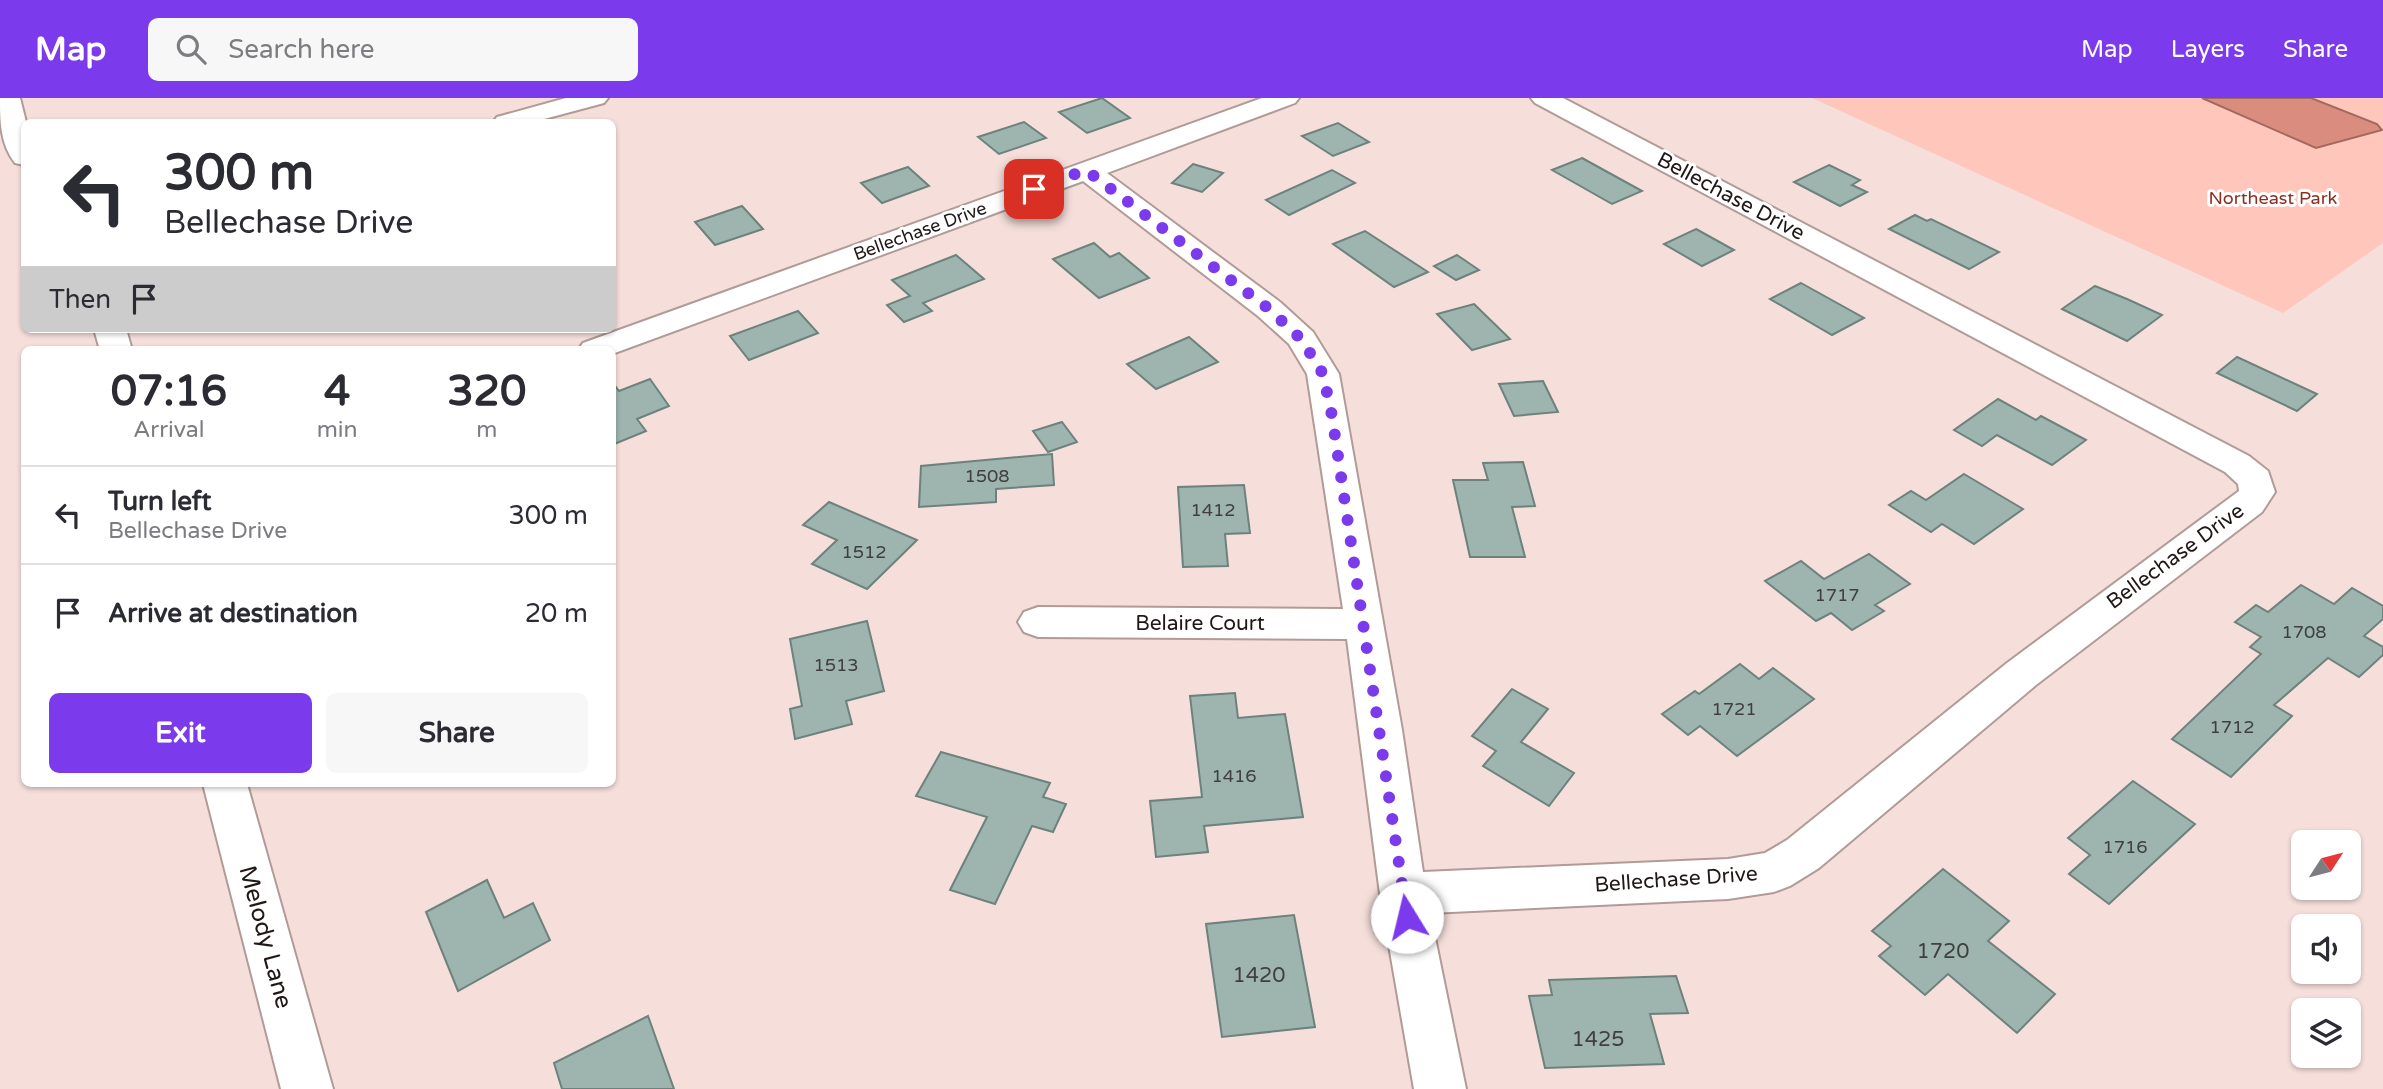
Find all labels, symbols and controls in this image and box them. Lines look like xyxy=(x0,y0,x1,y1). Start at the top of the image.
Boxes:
search box xyxy=(148,18,638,81)
text: Map xyxy=(35,30,106,69)
icon: search xyxy=(172,30,210,68)
text: Search here xyxy=(228,34,374,65)
text: Map xyxy=(2081,35,2133,64)
text: Layers xyxy=(2171,35,2245,64)
text: Share xyxy=(2283,35,2348,64)
text: 300 m xyxy=(164,144,314,203)
icon: left xyxy=(49,147,140,238)
street label: Bellechase Drive xyxy=(1653,147,1809,246)
pin xyxy=(1004,159,1064,219)
icon: arrive xyxy=(1015,170,1053,208)
park label: Northeast Park xyxy=(2209,187,2338,209)
street label: Bellechase Drive xyxy=(850,197,990,265)
text: Bellechase Drive xyxy=(164,204,413,242)
icon: arrive xyxy=(125,280,163,318)
text: Then xyxy=(49,284,111,315)
text: 07:16 xyxy=(111,366,227,417)
text: 4 xyxy=(324,366,350,417)
text: 320 xyxy=(447,366,526,417)
text: Arrival xyxy=(133,416,204,444)
text: min xyxy=(317,416,358,444)
text: m xyxy=(476,416,497,444)
house number: 1508 xyxy=(964,465,1010,487)
text: Turn left xyxy=(108,486,211,517)
icon: left xyxy=(49,496,87,534)
street label: Bellechase Drive xyxy=(2102,498,2249,615)
house number: 1412 xyxy=(1190,499,1236,521)
text: 300 m xyxy=(508,500,588,531)
text: Bellechase Drive xyxy=(108,517,287,545)
house number: 1512 xyxy=(841,541,887,563)
house number: 1717 xyxy=(1814,584,1860,606)
icon: arrive xyxy=(49,594,87,632)
text: Arrive at destination xyxy=(108,598,358,629)
text: 20 m xyxy=(525,598,588,629)
street label: Belaire Court xyxy=(1135,611,1265,636)
house number: 1708 xyxy=(2281,621,2327,643)
house number: 1513 xyxy=(813,654,859,676)
button: Exit xyxy=(49,693,312,773)
button: Share xyxy=(326,693,588,773)
house number: 1721 xyxy=(1711,698,1757,720)
house number: 1712 xyxy=(2209,716,2255,738)
house number: 1416 xyxy=(1211,765,1257,787)
north arrow xyxy=(2291,830,2361,900)
map controls xyxy=(2291,830,2361,1068)
house number: 1716 xyxy=(2102,836,2148,858)
street label: Bellechase Drive xyxy=(1594,861,1759,898)
street label: Melody Lane xyxy=(233,862,299,1012)
position arrow xyxy=(1370,880,1444,954)
button: sound xyxy=(2291,914,2361,984)
house number: 1720 xyxy=(1917,939,1969,964)
house number: 1420 xyxy=(1233,963,1285,988)
button: layers xyxy=(2291,998,2361,1068)
house number: 1425 xyxy=(1572,1027,1624,1052)

